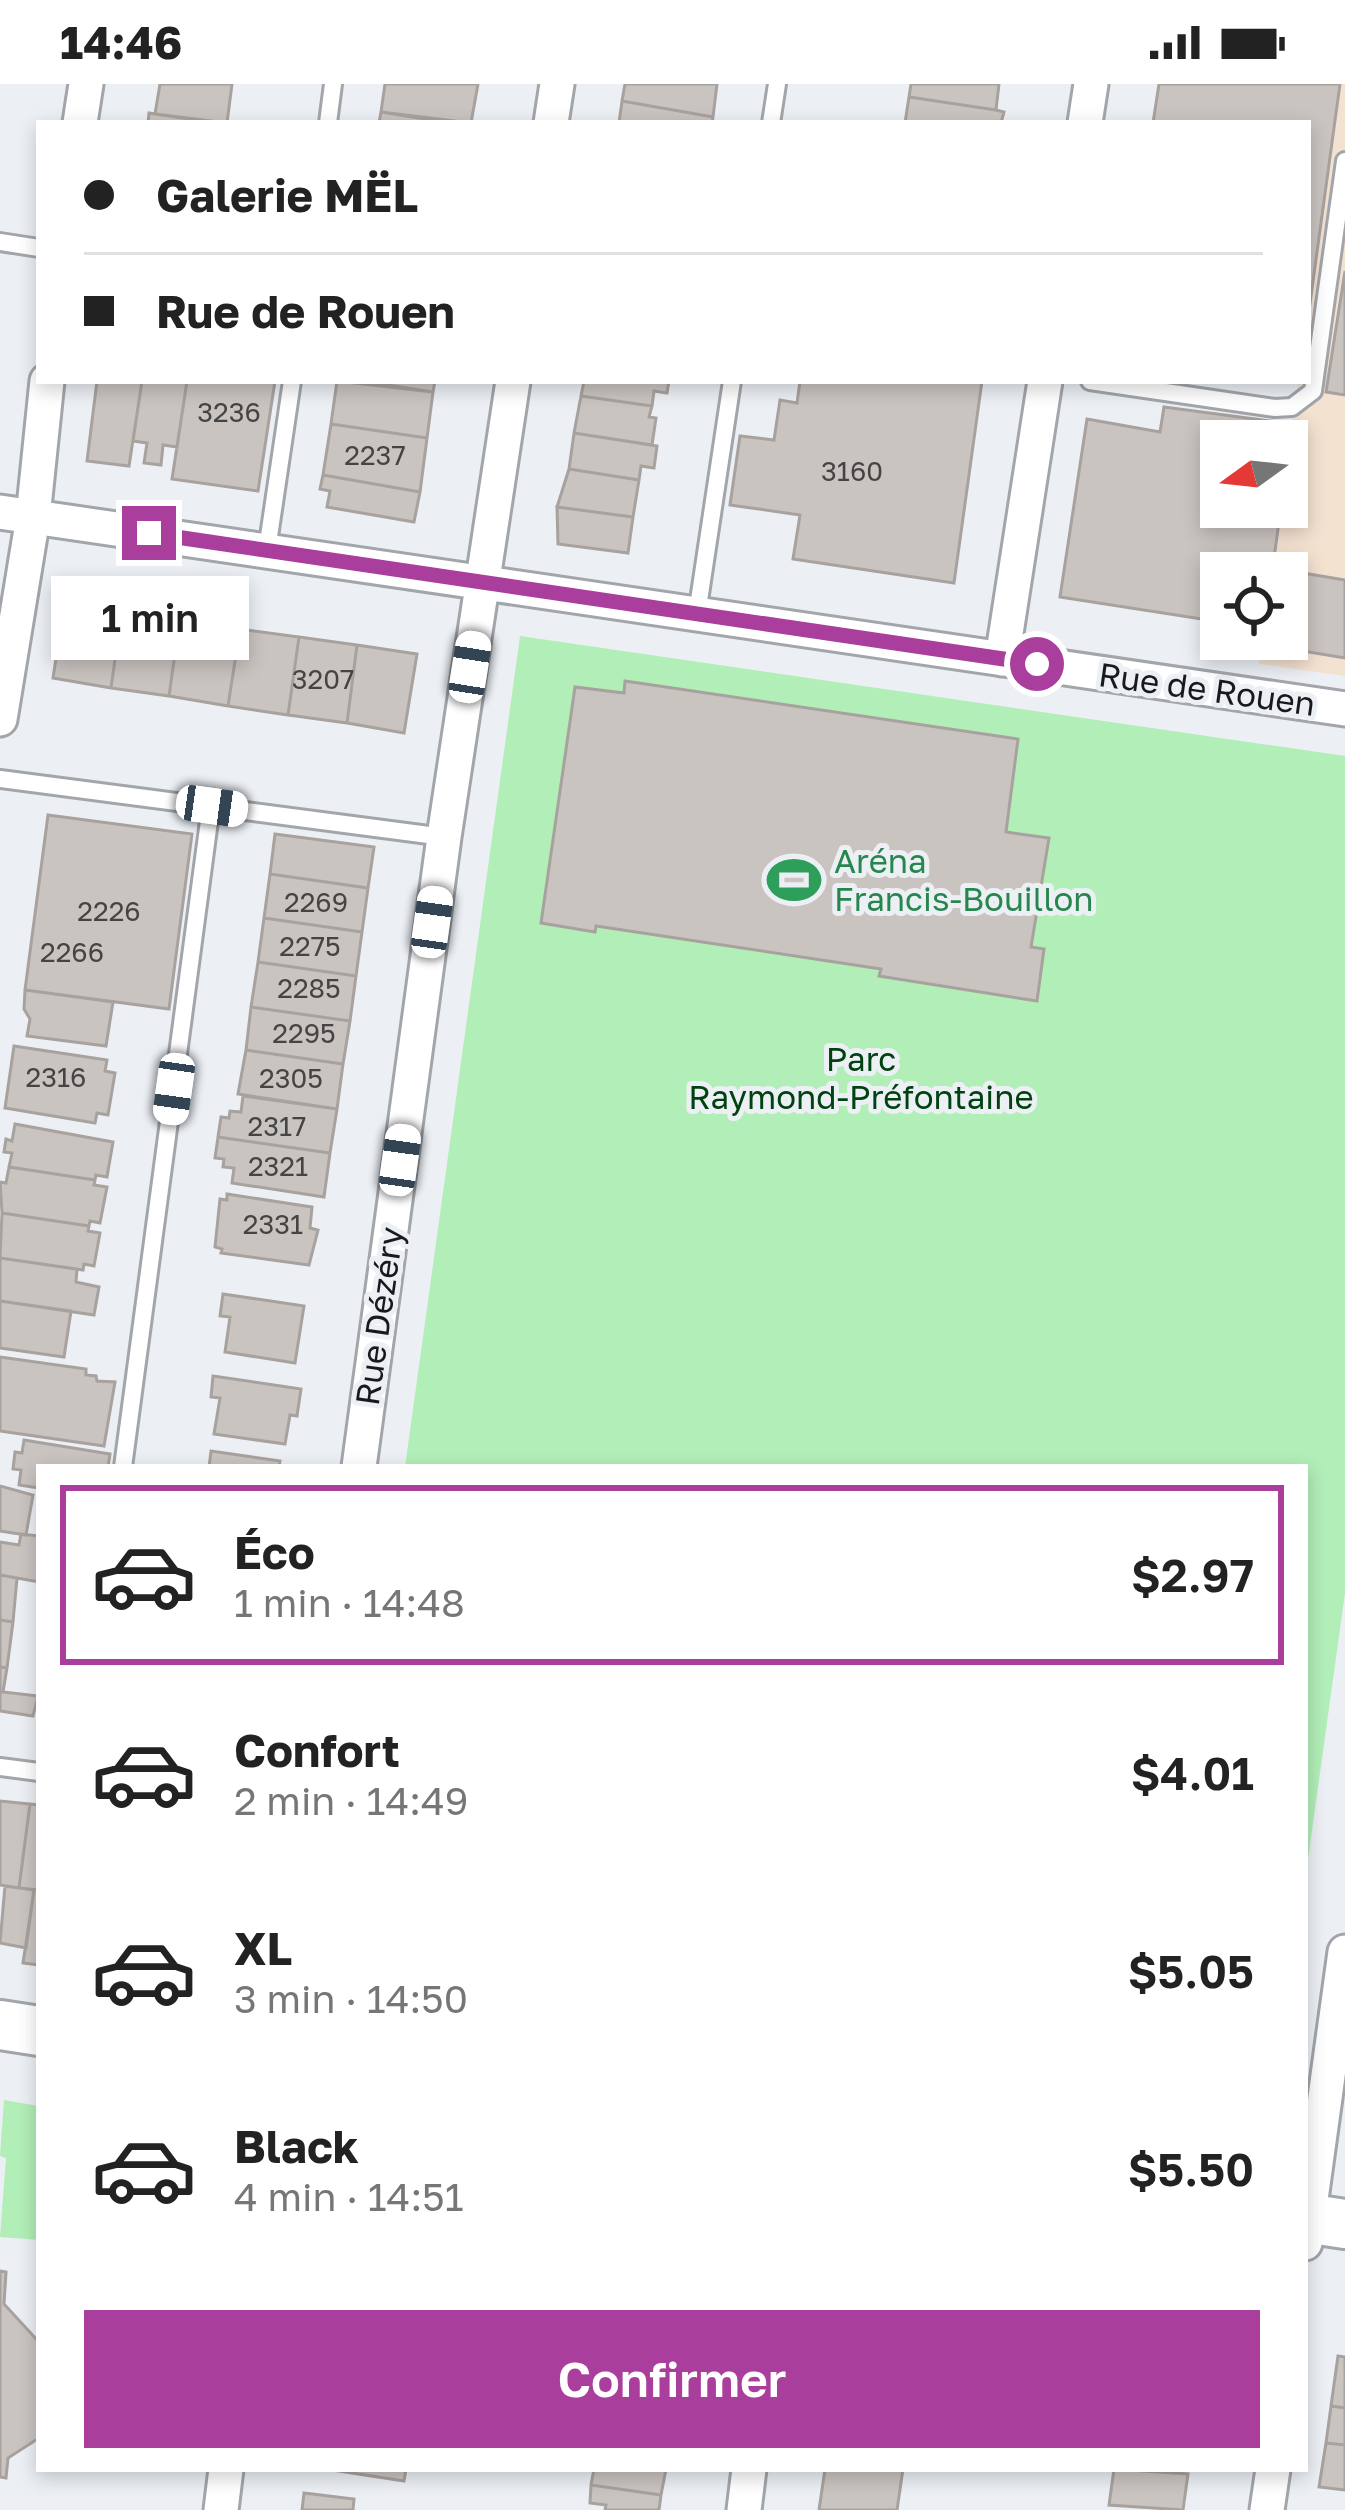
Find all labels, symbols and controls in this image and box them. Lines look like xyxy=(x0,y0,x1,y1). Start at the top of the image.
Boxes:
text: 14:46 xyxy=(60,15,182,69)
text: Galerie MËL xyxy=(156,168,418,222)
text: Rue de Rouen xyxy=(156,284,455,338)
house number: 3236 xyxy=(197,396,261,428)
north arrow xyxy=(1200,420,1308,528)
map controls xyxy=(1200,420,1308,660)
house number: 2237 xyxy=(344,439,406,471)
house number: 3160 xyxy=(821,455,883,487)
route end xyxy=(122,506,176,560)
button: locate xyxy=(1200,552,1308,660)
callout: 1 min xyxy=(50,575,248,659)
text: 1 min xyxy=(101,594,199,641)
car xyxy=(447,629,493,705)
route start xyxy=(1010,637,1064,691)
street label: Rue de Rouen xyxy=(1096,654,1318,723)
house number: 3207 xyxy=(292,663,354,695)
car xyxy=(174,783,250,829)
place label: Aréna Francis-Bouillon xyxy=(834,841,1094,918)
sports icon: Aréna Francis-Bouillon xyxy=(765,851,823,909)
car xyxy=(409,884,455,960)
house number: 2269 xyxy=(284,886,348,918)
house number: 2226 xyxy=(77,895,141,927)
house number: 2275 xyxy=(279,930,341,962)
house number: 2266 xyxy=(40,936,104,968)
house number: 2285 xyxy=(277,972,341,1004)
house number: 2295 xyxy=(272,1017,336,1049)
park label: Parc Raymond-Préfontaine xyxy=(688,1039,1034,1116)
car xyxy=(151,1051,197,1127)
house number: 2316 xyxy=(26,1061,86,1093)
house number: 2305 xyxy=(259,1062,323,1094)
house number: 2317 xyxy=(248,1110,306,1142)
car xyxy=(377,1122,423,1198)
house number: 2321 xyxy=(248,1150,308,1182)
house number: 2331 xyxy=(243,1208,303,1240)
street label: Rue Dézéry xyxy=(347,1224,410,1408)
icon: car xyxy=(90,1521,198,1629)
text: Éco xyxy=(234,1525,315,1579)
text: $2.97 xyxy=(1131,1548,1254,1602)
text: 1 min · 14:48 xyxy=(234,1579,465,1626)
icon: car xyxy=(90,1719,198,1827)
text: Confort xyxy=(234,1723,400,1777)
text: $4.01 xyxy=(1131,1746,1254,1800)
text: 2 min · 14:49 xyxy=(234,1777,468,1824)
icon: car xyxy=(90,1917,198,2025)
text: XL xyxy=(234,1921,292,1975)
text: $5.05 xyxy=(1128,1944,1254,1998)
text: 3 min · 14:50 xyxy=(234,1975,468,2022)
icon: car xyxy=(90,2115,198,2223)
text: Black xyxy=(234,2119,359,2173)
text: $5.50 xyxy=(1128,2142,1254,2196)
text: 4 min · 14:51 xyxy=(234,2173,464,2220)
button: Confirmer xyxy=(84,2310,1260,2448)

